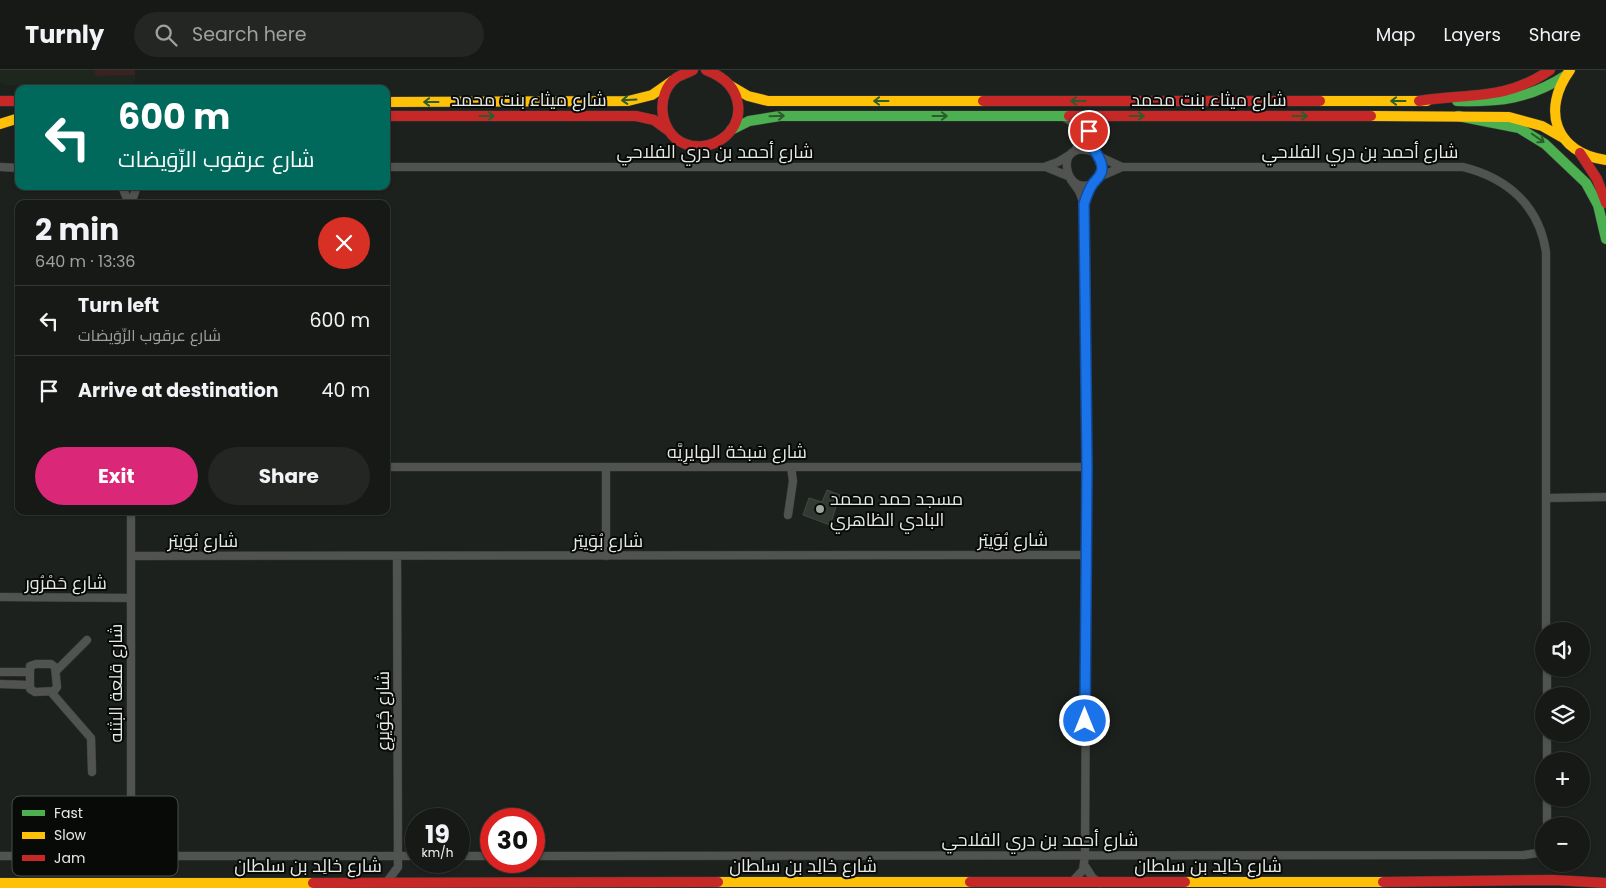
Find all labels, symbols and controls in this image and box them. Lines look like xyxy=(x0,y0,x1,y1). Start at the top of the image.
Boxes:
search box xyxy=(134,12,484,57)
text: Turnly xyxy=(25,18,104,51)
icon: search xyxy=(152,21,180,49)
text: Search here xyxy=(192,21,307,48)
text: Map xyxy=(1376,22,1416,47)
text: Layers xyxy=(1444,22,1501,47)
text: Share xyxy=(1529,22,1581,47)
street label: شارع ميثاء بنت محمد xyxy=(451,87,607,112)
street label: شارع ميثاء بنت محمد xyxy=(1131,87,1287,112)
text: 600 m xyxy=(118,92,230,141)
one-way arrow xyxy=(621,96,637,105)
one-way arrow xyxy=(873,96,890,106)
one-way arrow xyxy=(1071,96,1087,106)
one-way arrow xyxy=(1391,96,1407,106)
one-way arrow xyxy=(423,97,440,107)
icon: left xyxy=(35,105,100,170)
pin xyxy=(1068,110,1110,152)
one-way arrow xyxy=(479,111,495,121)
one-way arrow xyxy=(931,111,947,121)
one-way arrow xyxy=(1128,111,1145,121)
one-way arrow xyxy=(1291,111,1307,121)
one-way arrow xyxy=(769,112,785,121)
icon: arrive xyxy=(1075,117,1103,145)
one-way arrow xyxy=(1531,133,1545,143)
street label: شارع أحمد بن دري الفلاحي xyxy=(617,139,813,166)
street label: شارع أحمد بن دري الفلاحي xyxy=(1262,139,1458,166)
text: شارع عرقوب الرِّوَيضات xyxy=(118,144,315,175)
text: 2 min xyxy=(35,208,119,251)
button: close xyxy=(318,217,370,269)
text: 640 m · 13:36 xyxy=(35,250,136,273)
text: Turn left xyxy=(78,292,159,319)
icon: left xyxy=(35,307,63,335)
text: 600 m xyxy=(309,307,370,334)
text: شارع عرقوب الرِّوَيضات xyxy=(78,324,221,347)
icon: arrive xyxy=(35,377,63,405)
text: Arrive at destination xyxy=(78,377,279,404)
text: 40 m xyxy=(321,377,370,404)
street label: شارع سَبخة الهايرِيَّه xyxy=(667,439,807,464)
button: Exit xyxy=(35,447,198,505)
button: Share xyxy=(208,447,370,505)
place label: مسجد حمد محمد البادي الظاهري xyxy=(830,486,963,534)
marker: مسجد حمد محمد البادي الظاهري xyxy=(814,503,826,515)
street label: شارع بُوَيتِر xyxy=(977,527,1048,552)
street label: شارع بُوَيتِر xyxy=(167,528,238,553)
street label: شارع بُوَيتِر xyxy=(572,528,643,553)
street label: شارع حَمْرُور xyxy=(24,570,107,595)
map controls xyxy=(1535,622,1590,872)
button: sound xyxy=(1535,622,1590,677)
street label: شارع قلعة البثنه xyxy=(103,624,128,742)
street label: شارع جُوَيرِع xyxy=(370,671,395,751)
button: layers xyxy=(1535,687,1590,742)
position arrow xyxy=(1058,694,1110,746)
button: + xyxy=(1535,752,1590,807)
legend xyxy=(12,796,178,876)
text: Fast xyxy=(54,803,83,823)
speed limit sign: 30 xyxy=(480,808,545,873)
text: 19 xyxy=(425,817,450,852)
button: − xyxy=(1535,817,1590,872)
text: Slow xyxy=(54,825,87,845)
street label: شارع أحمد بن دري الفلاحي xyxy=(942,827,1138,854)
text: km/h xyxy=(422,844,453,861)
text: Jam xyxy=(54,848,85,868)
street label: شارع خالِد بن سلطان xyxy=(234,853,382,878)
street label: شارع خالِد بن سلطان xyxy=(729,853,877,878)
street label: شارع خالِد بن سلطان xyxy=(1134,853,1282,878)

